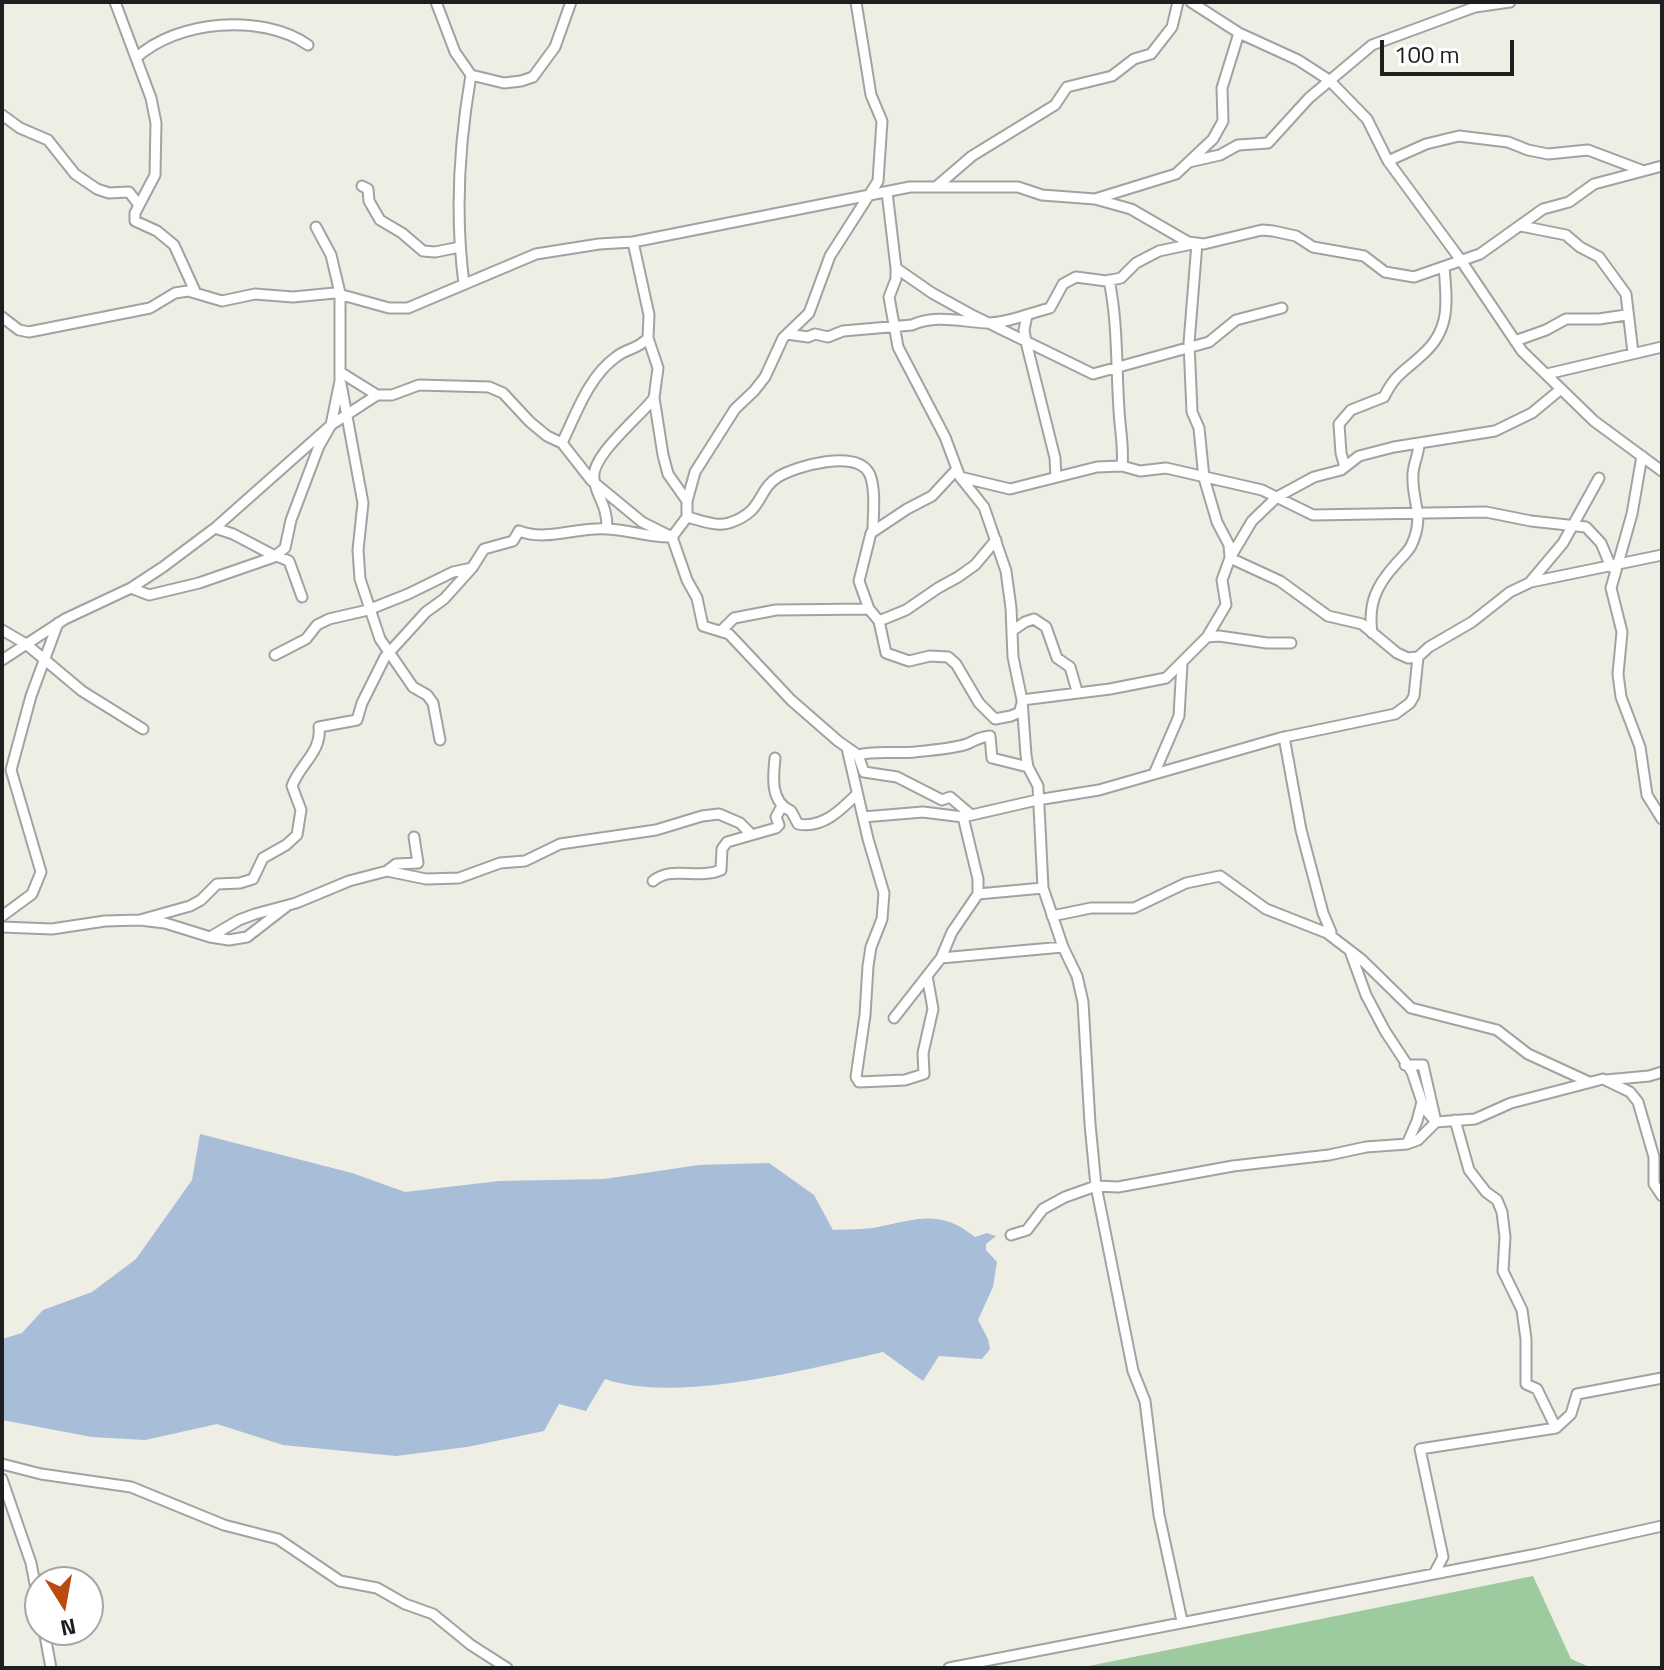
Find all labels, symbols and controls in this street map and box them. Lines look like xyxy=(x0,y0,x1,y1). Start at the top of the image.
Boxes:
scale bar xyxy=(1384,24,1518,74)
text: 100 m xyxy=(1394,36,1460,72)
north arrow xyxy=(24,1566,104,1646)
text: N xyxy=(57,1609,79,1646)

